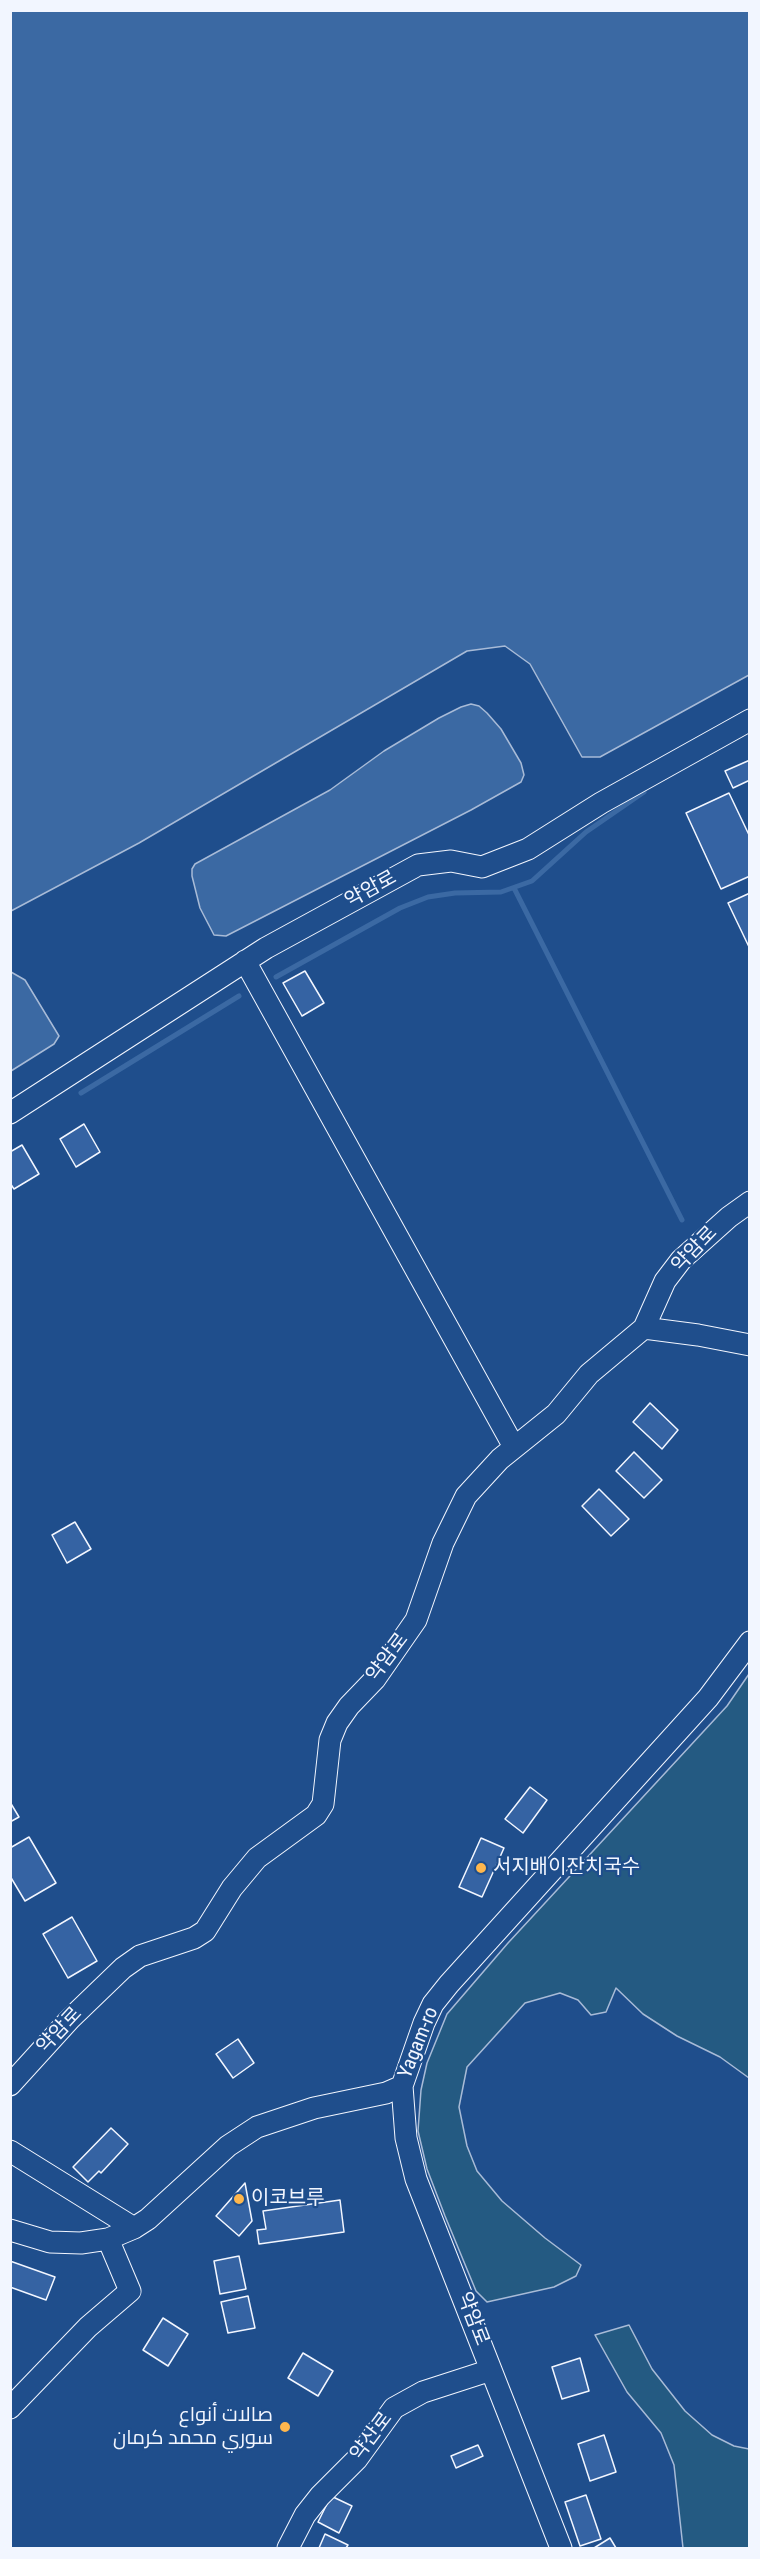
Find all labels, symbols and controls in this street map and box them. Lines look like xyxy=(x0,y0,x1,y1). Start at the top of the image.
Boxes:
street label: 약암로 xyxy=(341,866,401,914)
street label: 약암로 xyxy=(667,1222,723,1278)
street label: 약암로 xyxy=(362,1629,414,1687)
place label: 서지배이잔치국수 xyxy=(493,1856,640,1880)
marker: 서지배이잔치국수 xyxy=(474,1861,488,1875)
street label: 약암로 xyxy=(32,2003,88,2059)
street label: Yagam-ro xyxy=(394,2004,444,2082)
place label: 이코브루 xyxy=(251,2187,325,2211)
marker: 이코브루 xyxy=(232,2192,246,2206)
street label: 약암로 xyxy=(451,2289,493,2349)
place label: صالات أنواع سوري محمد كرمان xyxy=(113,2404,273,2451)
street label: 약산로 xyxy=(346,2408,398,2466)
marker: صالات أنواع سوري محمد كرمان xyxy=(278,2420,292,2434)

